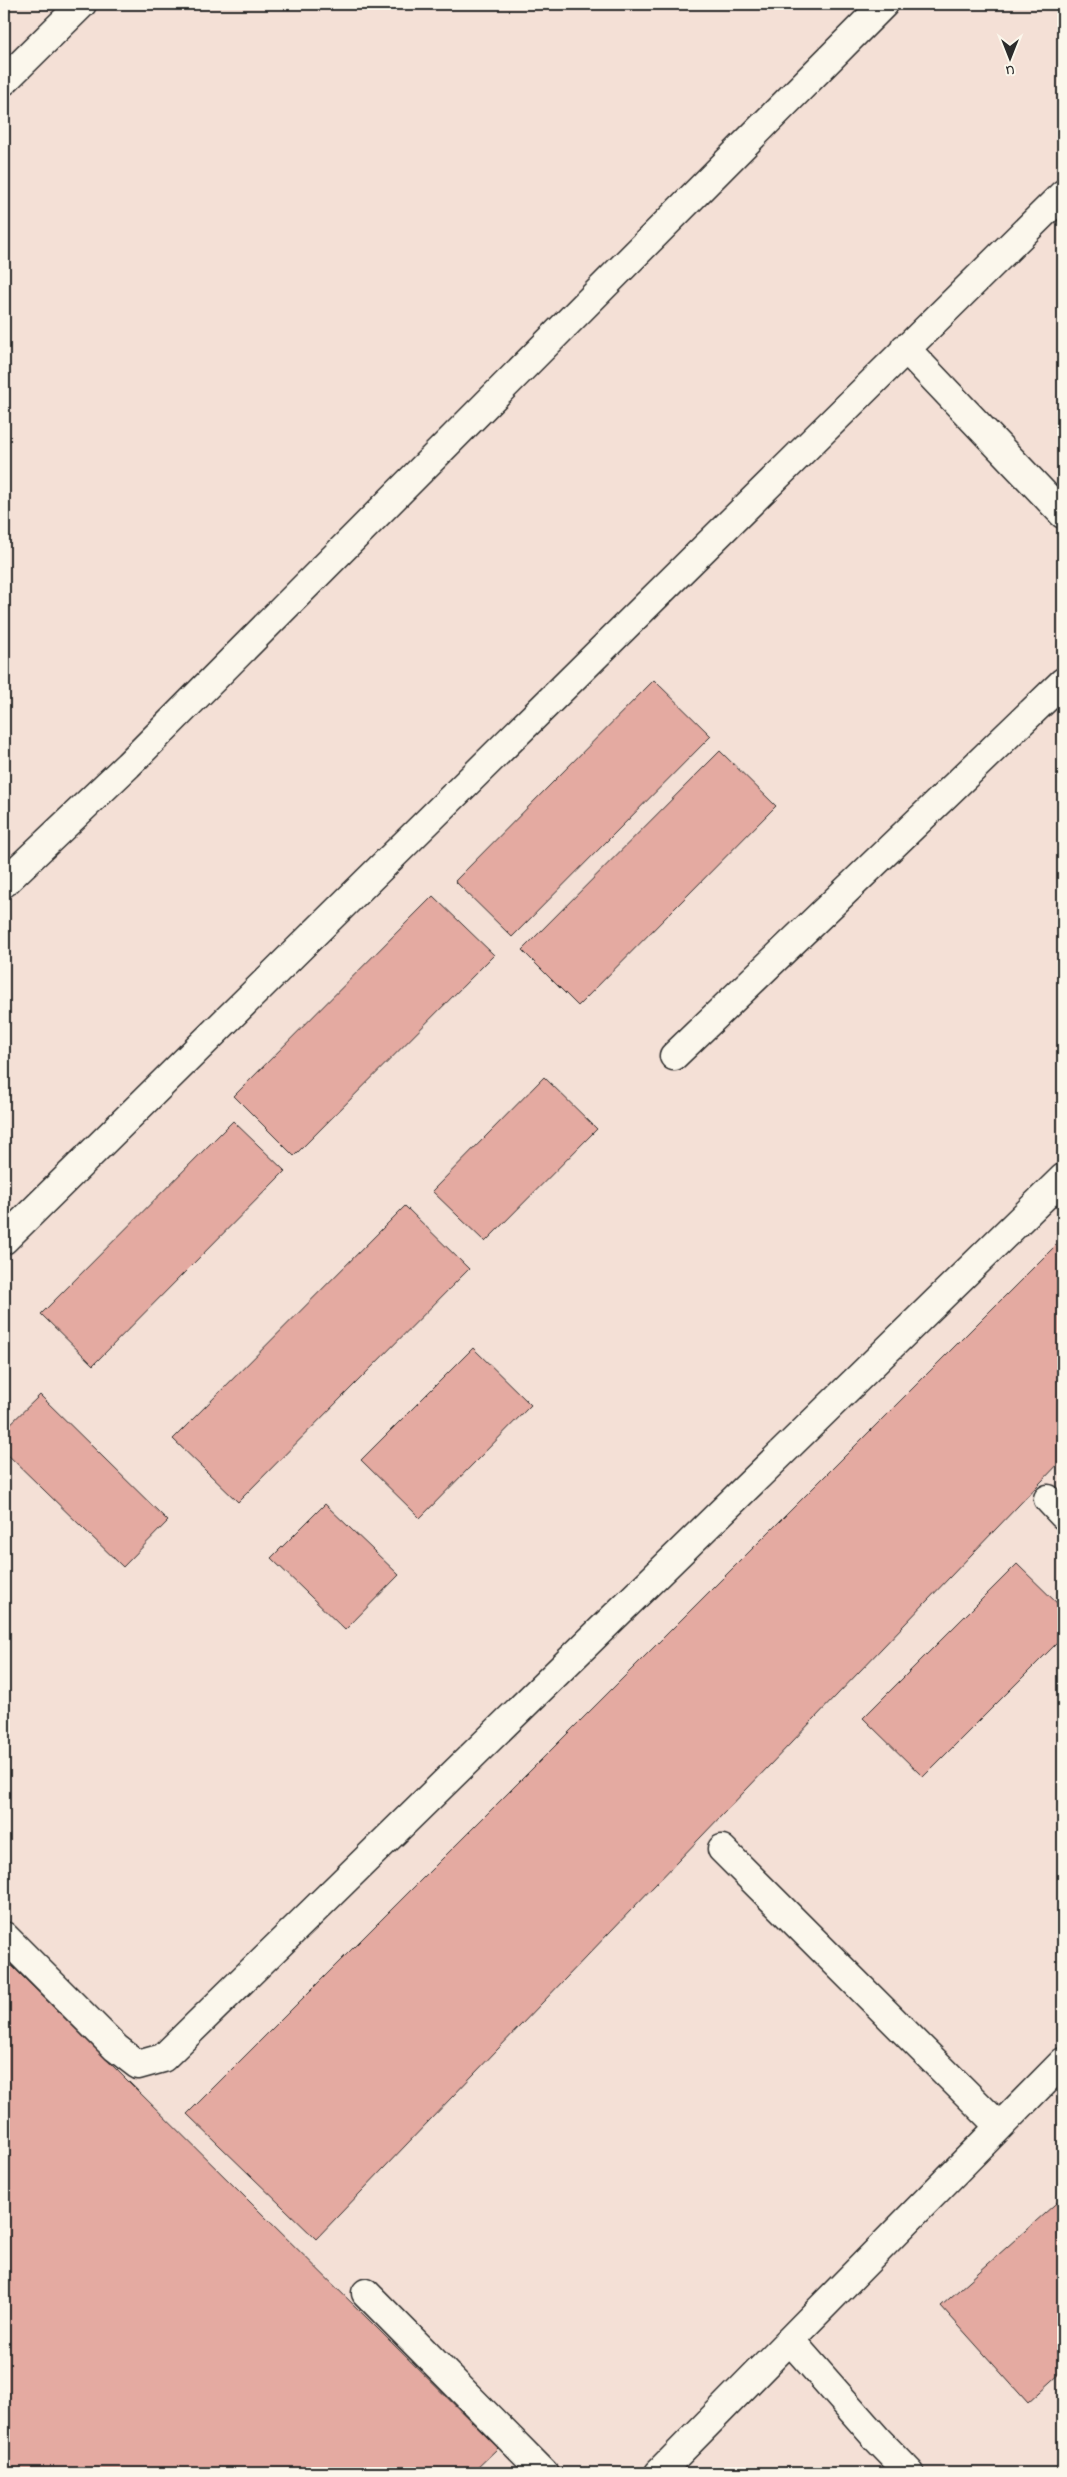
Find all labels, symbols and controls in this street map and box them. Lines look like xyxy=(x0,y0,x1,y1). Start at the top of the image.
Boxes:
north arrow xyxy=(984,32,1034,82)
text: U xyxy=(1005,59,1014,80)

